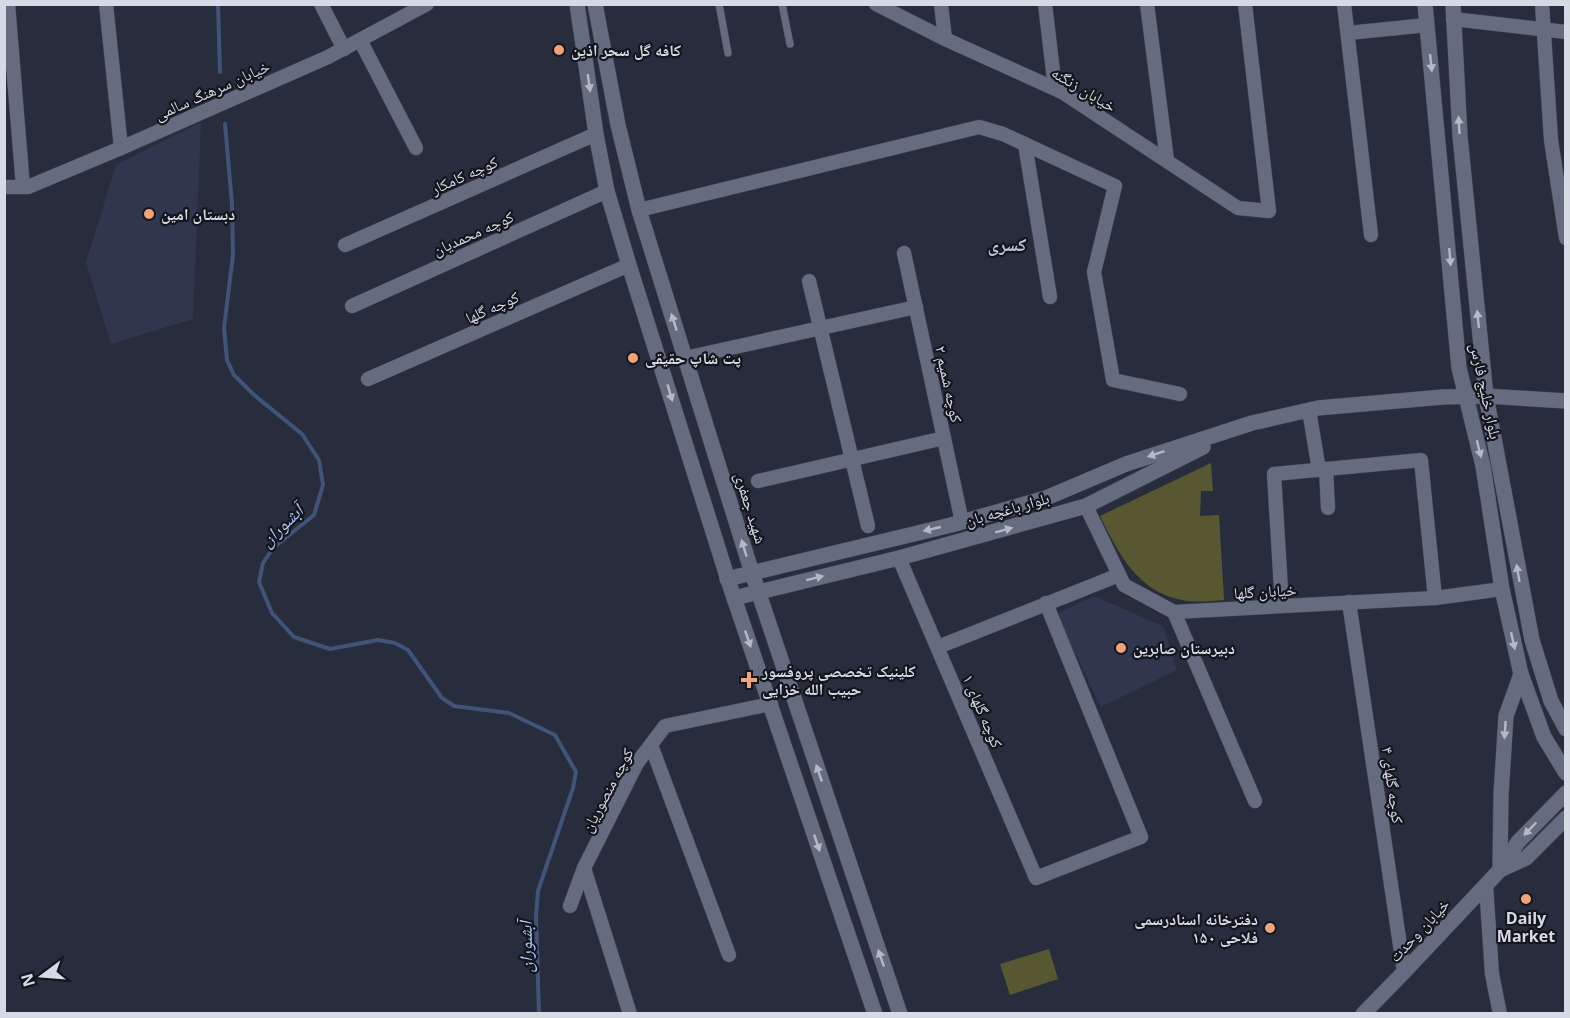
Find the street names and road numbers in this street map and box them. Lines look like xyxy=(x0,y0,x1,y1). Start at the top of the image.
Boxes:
street label: خیابان سرهنگ سالمی xyxy=(151,55,273,125)
street label: خیابان زنگنه xyxy=(1048,61,1120,117)
street label: کوچه کامکار xyxy=(426,150,501,200)
street label: کوچه محمدیان xyxy=(429,205,517,261)
street label: کوچه گلها xyxy=(462,285,523,329)
street label: بلوار خلیج فارس xyxy=(1465,341,1507,441)
street label: کوچه شمیم ۲ xyxy=(930,343,968,425)
street label: شهید جعفری xyxy=(730,470,772,546)
street label: بلوار باغچه بان xyxy=(962,487,1052,531)
street label: خیابان گلها xyxy=(1233,578,1297,604)
street label: کوچه گلهای ۱ xyxy=(958,671,1008,751)
street label: کوچه منصوریان xyxy=(576,744,639,836)
street label: کوچه گلهای ۴ xyxy=(1377,745,1409,825)
street label: خیابان وحدت xyxy=(1384,893,1454,967)

